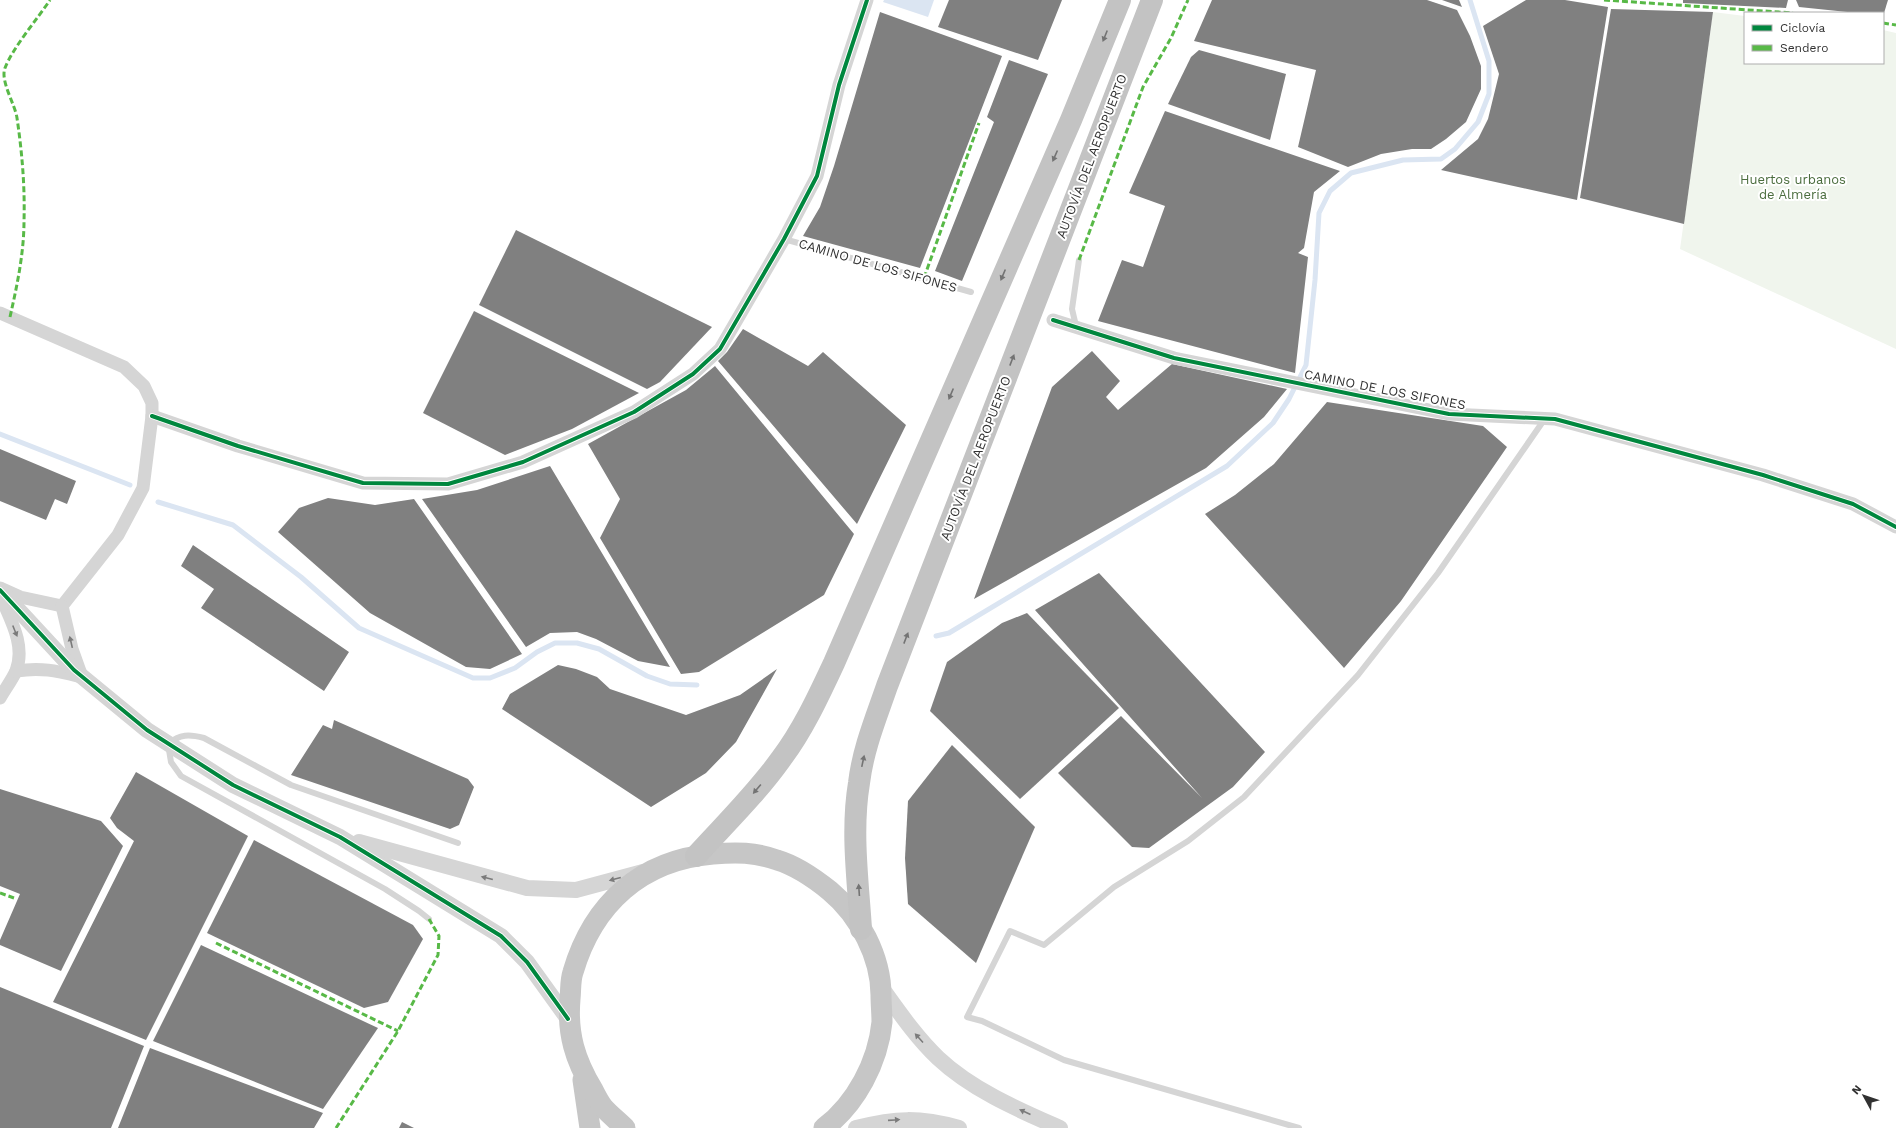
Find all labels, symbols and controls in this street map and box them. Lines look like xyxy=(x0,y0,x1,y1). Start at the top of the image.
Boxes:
legend xyxy=(1744,12,1884,64)
text: Ciclovía xyxy=(1780,21,1825,35)
one-way arrow xyxy=(1102,31,1108,43)
text: Sendero xyxy=(1780,41,1828,55)
street label: AUTOVÍA DEL AEROPUERTO xyxy=(1052,72,1130,240)
one-way arrow xyxy=(1052,150,1058,162)
park label: Huertos urbanos de Almería xyxy=(1740,172,1846,202)
street label: CAMINO DE LOS SIFONES xyxy=(797,236,959,295)
one-way arrow xyxy=(1000,269,1006,281)
one-way arrow xyxy=(1010,354,1016,366)
street label: CAMINO DE LOS SIFONES xyxy=(1303,366,1467,413)
street label: AUTOVÍA DEL AEROPUERTO xyxy=(936,374,1014,542)
one-way arrow xyxy=(948,389,954,400)
one-way arrow xyxy=(12,626,18,638)
one-way arrow xyxy=(903,632,909,644)
one-way arrow xyxy=(67,636,73,648)
one-way arrow xyxy=(861,755,867,767)
one-way arrow xyxy=(752,784,761,794)
one-way arrow xyxy=(481,875,493,881)
one-way arrow xyxy=(608,876,620,882)
one-way arrow xyxy=(855,884,862,896)
one-way arrow xyxy=(914,1033,924,1043)
north arrow xyxy=(1844,1076,1884,1116)
text: N xyxy=(1849,1083,1864,1097)
one-way arrow xyxy=(1018,1109,1030,1115)
one-way arrow xyxy=(888,1117,900,1124)

